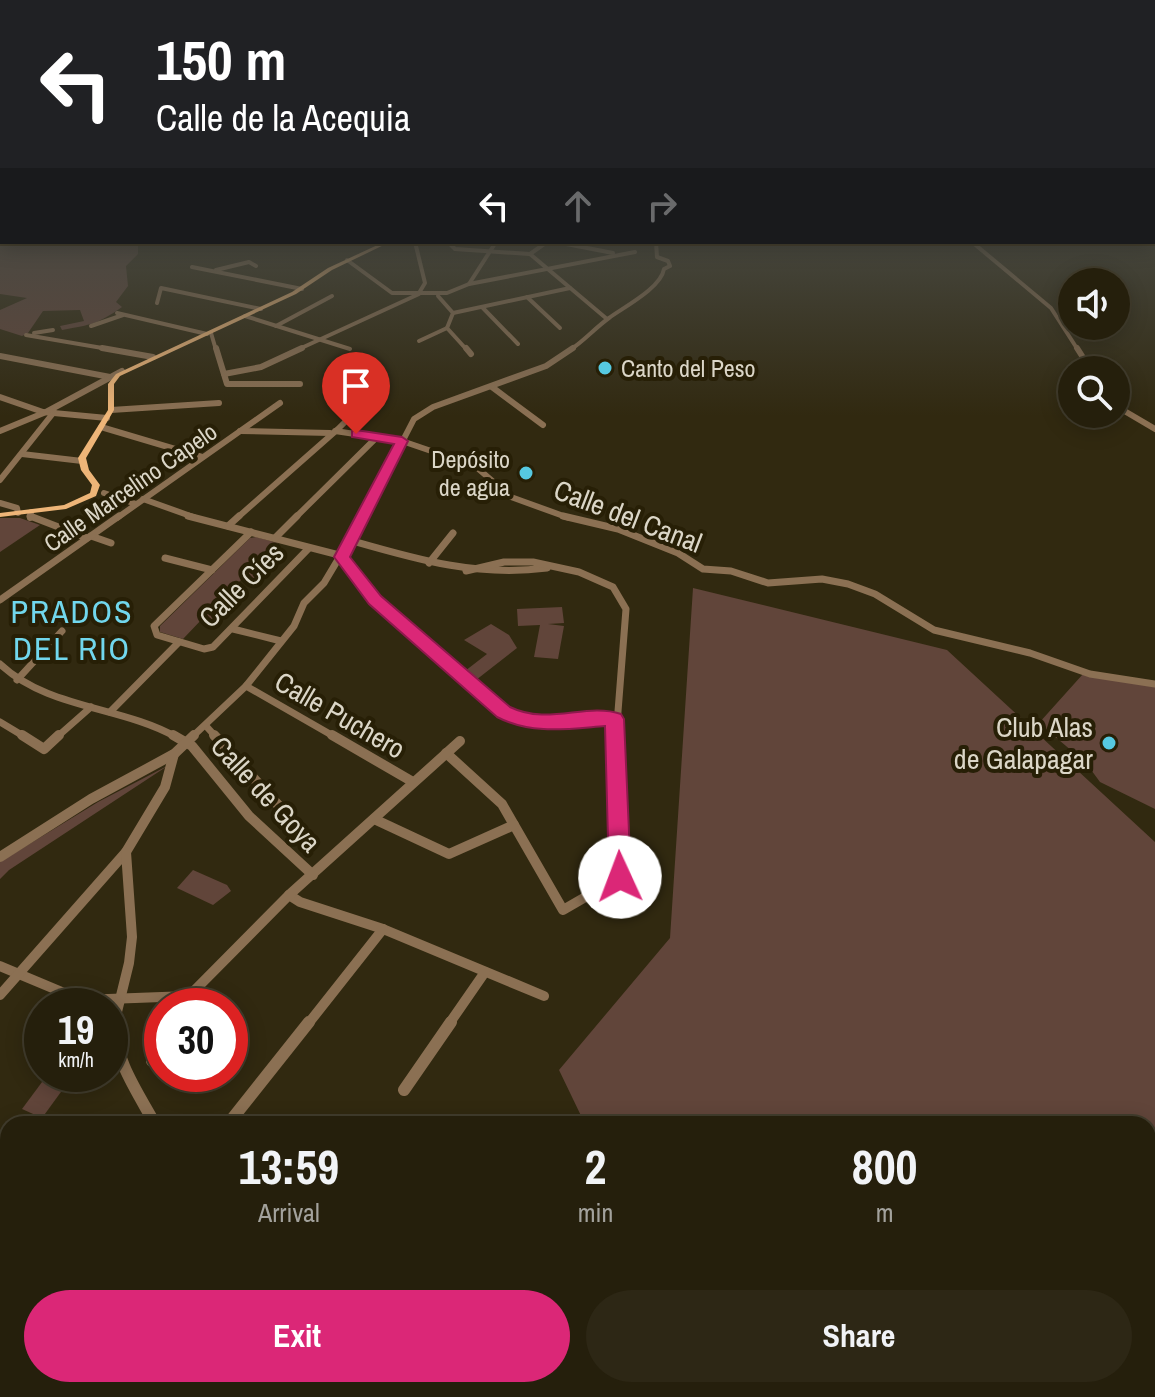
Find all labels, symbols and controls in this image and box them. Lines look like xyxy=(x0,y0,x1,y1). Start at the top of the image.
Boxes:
text: 150 m xyxy=(156,22,286,97)
icon: left xyxy=(24,32,128,136)
text: Calle de la Acequia xyxy=(156,94,410,142)
icon: left xyxy=(472,184,516,228)
icon: ahead xyxy=(556,184,600,228)
icon: right xyxy=(640,184,684,228)
map controls xyxy=(1058,268,1130,428)
button: sound xyxy=(1058,268,1130,340)
pin xyxy=(322,352,390,434)
place label: Canto del Peso xyxy=(621,352,756,384)
button: search xyxy=(1058,356,1130,428)
marker: Canto del Peso xyxy=(596,359,614,377)
icon: arrive xyxy=(334,364,378,408)
street label: Calle Marcelino Capelo xyxy=(37,415,223,559)
place label: Depósito de agua xyxy=(431,443,510,503)
marker: Depósito de agua xyxy=(517,464,535,482)
street label: Calle del Canal xyxy=(549,470,707,562)
street label: Calle Cíes xyxy=(190,534,292,636)
district label: PRADOS DEL RIO xyxy=(11,590,133,670)
street label: Calle Puchero xyxy=(268,662,412,768)
place label: Club Alas de Galapagar xyxy=(954,708,1093,778)
street label: Calle de Goya xyxy=(202,728,330,860)
marker: Club Alas de Galapagar xyxy=(1100,734,1118,752)
position arrow xyxy=(578,835,662,919)
speed limit sign: 30 xyxy=(144,988,248,1092)
text: 19 xyxy=(58,1003,94,1056)
text: km/h xyxy=(58,1046,94,1073)
text: 13:59 xyxy=(239,1134,339,1199)
text: 2 xyxy=(585,1134,606,1199)
text: 800 xyxy=(852,1134,917,1199)
text: Arrival xyxy=(258,1195,320,1230)
text: min xyxy=(578,1195,613,1230)
text: m xyxy=(876,1195,894,1230)
button: Exit xyxy=(24,1290,570,1382)
button: Share xyxy=(586,1290,1132,1382)

